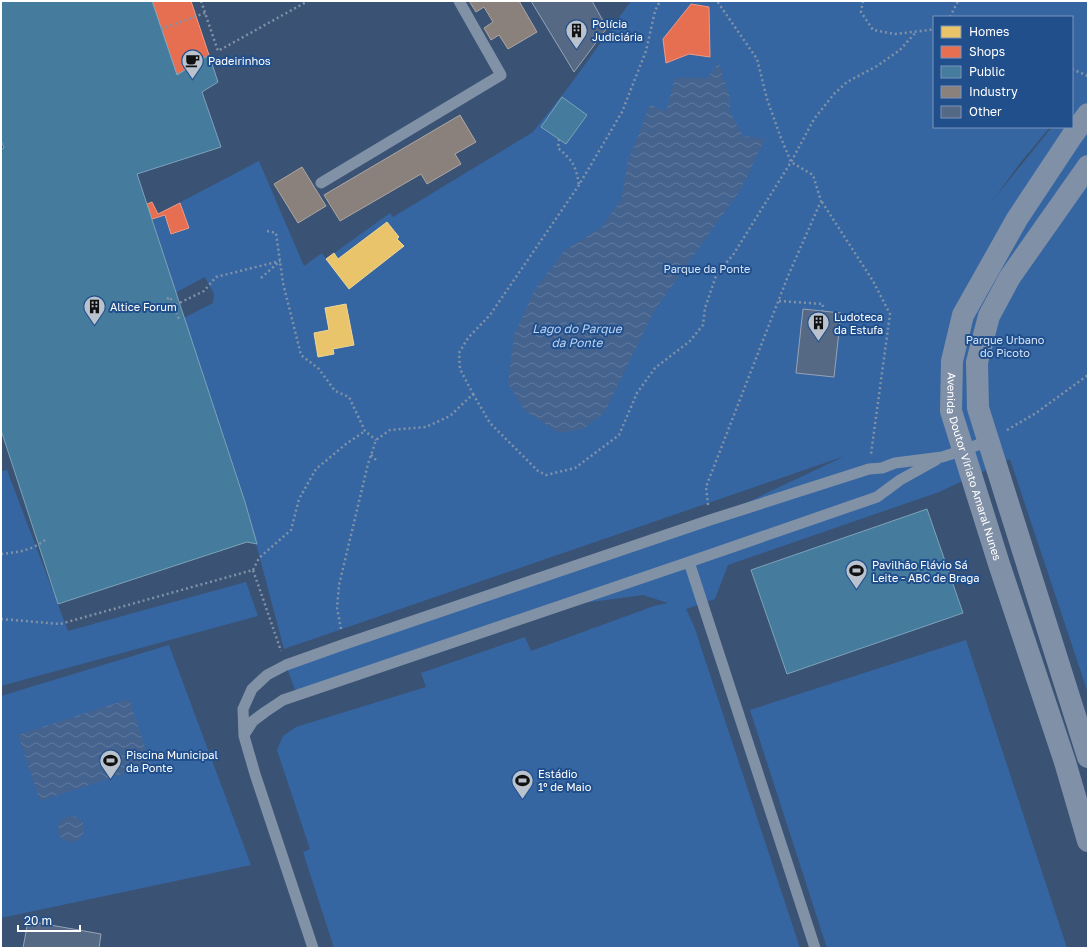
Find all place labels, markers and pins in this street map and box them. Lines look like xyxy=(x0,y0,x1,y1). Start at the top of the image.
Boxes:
building icon: Polícia Judiciária xyxy=(563,17,589,50)
place label: Polícia Judiciária xyxy=(592,17,643,43)
cafe icon: Padeirinhos xyxy=(180,48,206,81)
place label: Padeirinhos xyxy=(208,54,271,67)
building icon: Altice Forum xyxy=(81,294,107,327)
place label: Altice Forum xyxy=(110,300,177,313)
building icon: Ludoteca da Estufa xyxy=(806,310,832,343)
place label: Ludoteca da Estufa xyxy=(834,310,883,336)
sports icon: Pavilhão Flávio Sá Leite - ABC de Braga xyxy=(844,558,870,591)
place label: Pavilhão Flávio Sá Leite - ABC de Braga xyxy=(872,558,980,584)
sports icon: Piscina Municipal da Ponte xyxy=(97,748,123,781)
place label: Piscina Municipal da Ponte xyxy=(126,748,218,774)
sports icon: Estádio 1º de Maio xyxy=(509,767,535,800)
place label: Estádio 1º de Maio xyxy=(538,767,592,793)

